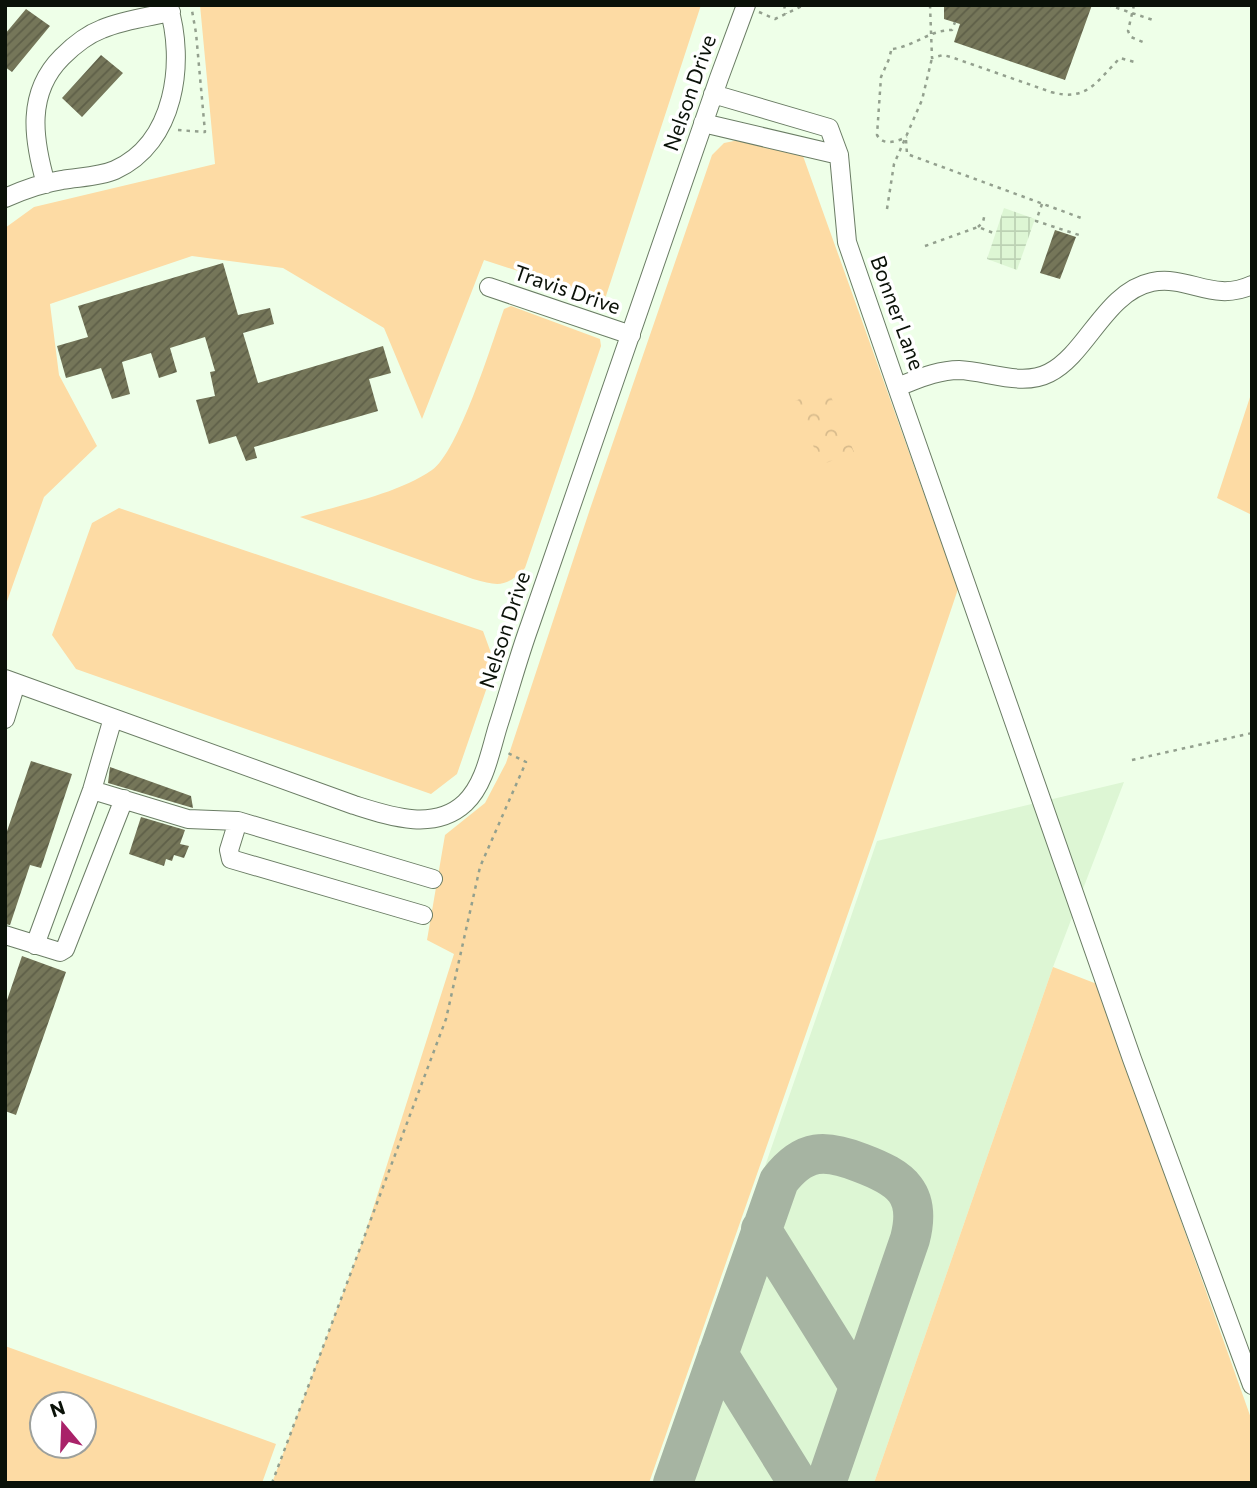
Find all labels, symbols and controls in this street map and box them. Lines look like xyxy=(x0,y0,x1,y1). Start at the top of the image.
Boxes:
street label: Nelson Drive xyxy=(657,31,720,154)
street label: Bonner Lane xyxy=(866,252,931,373)
street label: Travis Drive xyxy=(511,259,624,318)
street label: Nelson Drive xyxy=(473,568,534,691)
north arrow xyxy=(28,1390,98,1460)
text: N xyxy=(47,1395,68,1422)

